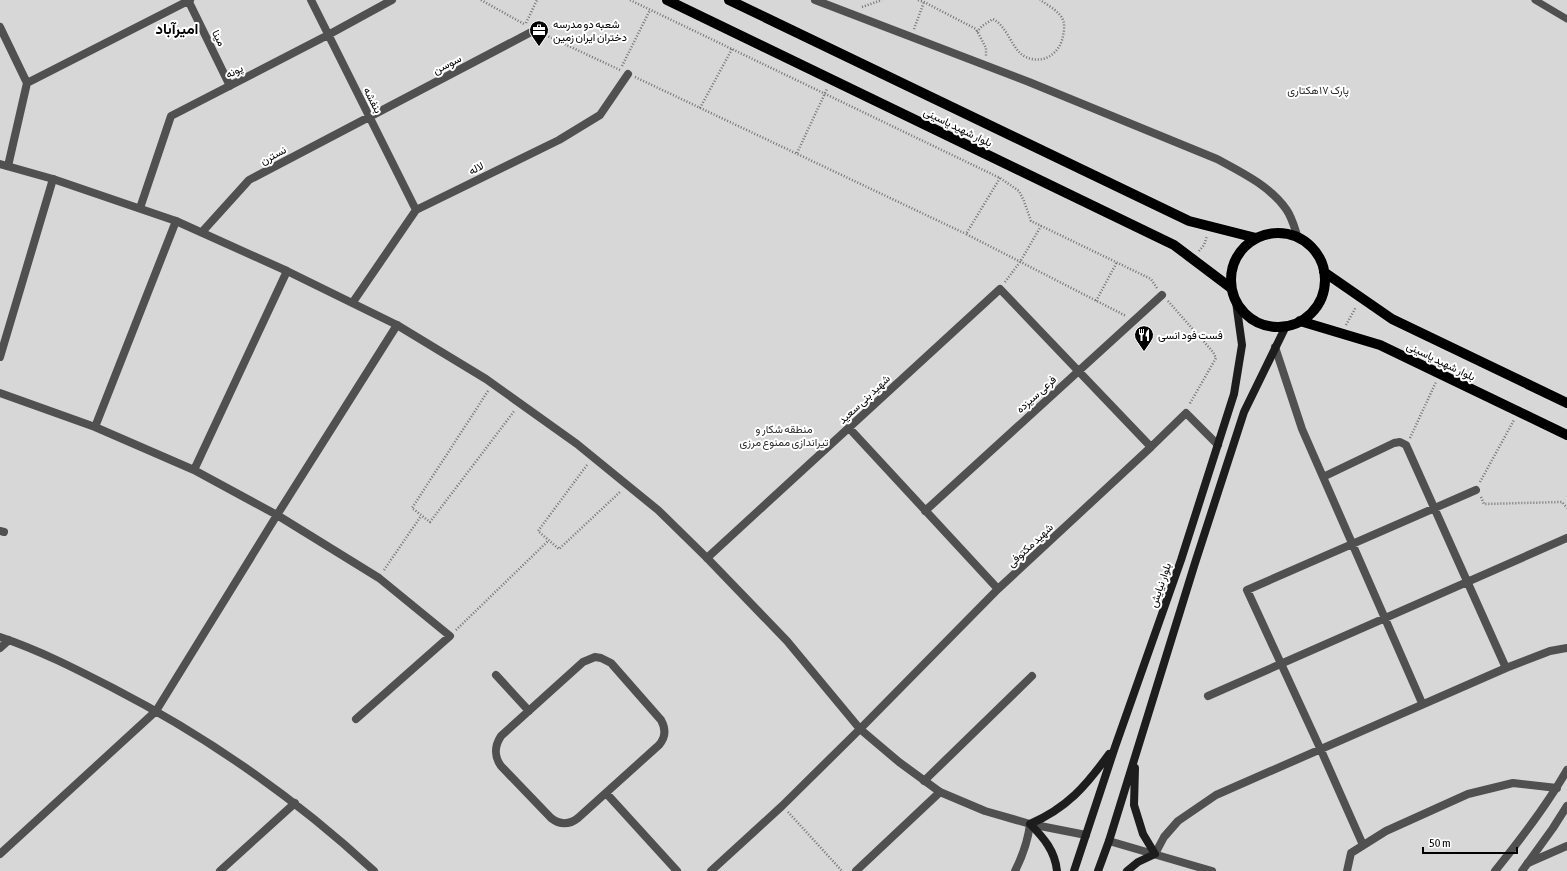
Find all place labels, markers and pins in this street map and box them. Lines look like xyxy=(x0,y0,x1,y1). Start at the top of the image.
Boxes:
place label: شعبه دو مدرسه دختران ایران زمین xyxy=(553,18,627,44)
office icon: شعبه دو مدرسه دختران ایران زمین xyxy=(528,19,550,47)
restaurant icon: فست فود انسی xyxy=(1133,324,1155,352)
place label: فست فود انسی xyxy=(1158,329,1223,342)

